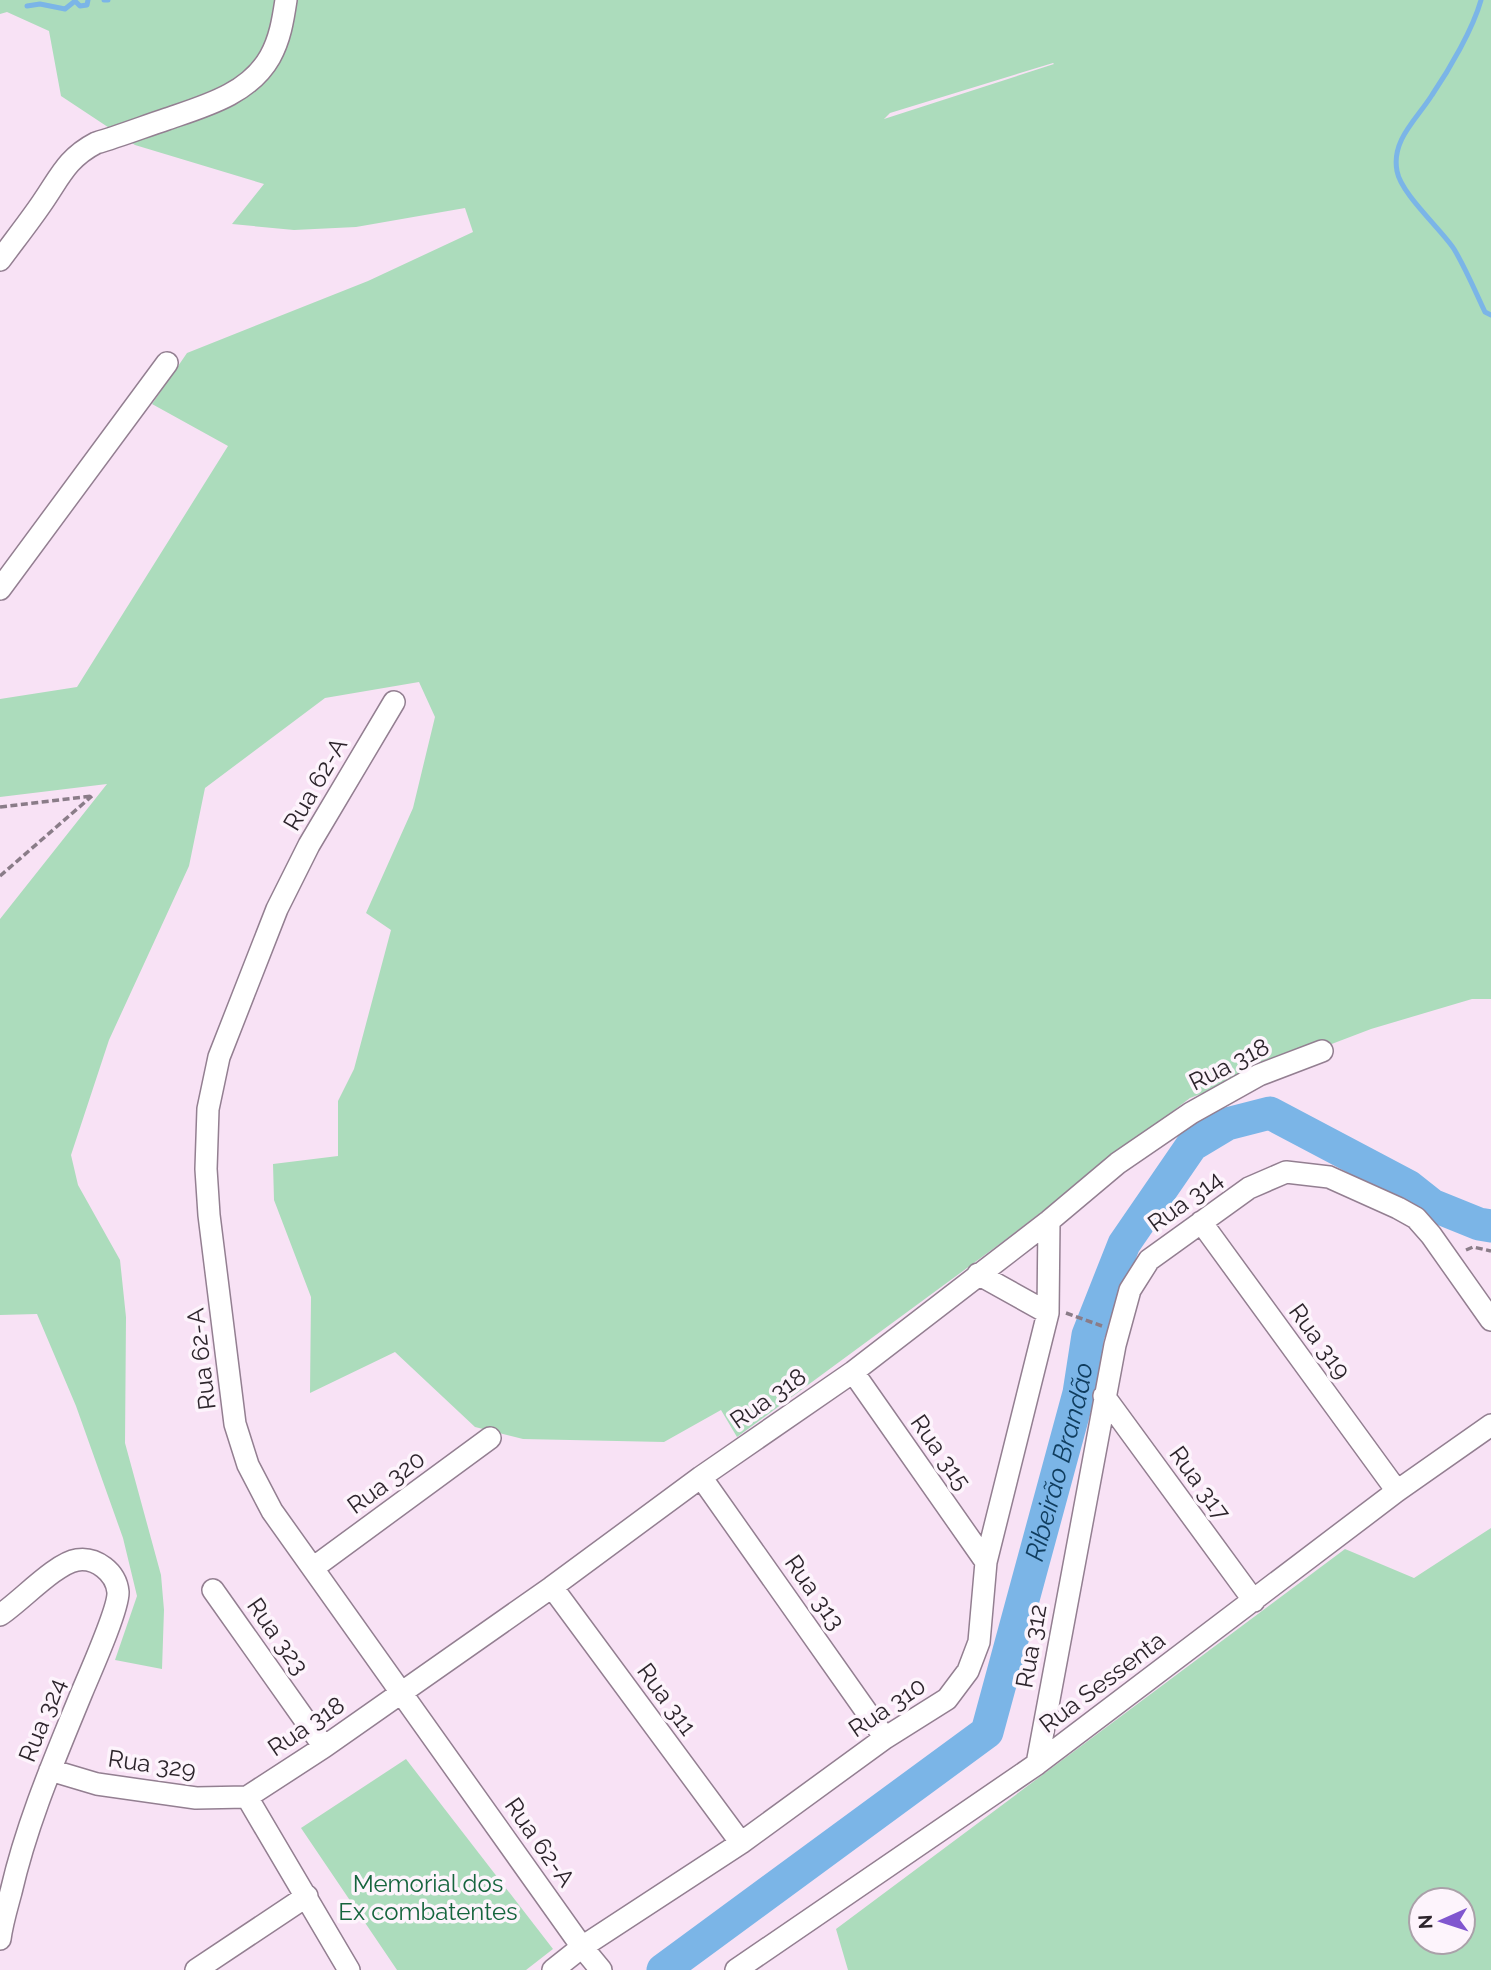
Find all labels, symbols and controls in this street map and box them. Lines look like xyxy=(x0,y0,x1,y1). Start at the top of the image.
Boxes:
street label: Rua 62-A xyxy=(277,733,353,835)
street label: Rua 318 xyxy=(1184,1031,1274,1097)
street label: Rua 314 xyxy=(1142,1164,1228,1238)
street label: Rua 319 xyxy=(1283,1298,1357,1384)
street label: Rua 62-A xyxy=(180,1307,222,1411)
street label: Rua 318 xyxy=(724,1361,812,1435)
water label: Ribeirão Brandão xyxy=(1019,1361,1098,1564)
street label: Rua 315 xyxy=(905,1409,977,1495)
street label: Rua 317 xyxy=(1163,1440,1237,1526)
street label: Rua 320 xyxy=(341,1444,431,1520)
street label: Rua 313 xyxy=(779,1549,851,1635)
street label: Rua 323 xyxy=(241,1592,315,1680)
street label: Rua 312 xyxy=(1009,1602,1053,1690)
street label: Rua Sessenta xyxy=(1033,1625,1171,1739)
street label: Rua 311 xyxy=(631,1657,703,1741)
street label: Rua 310 xyxy=(843,1671,931,1743)
street label: Rua 324 xyxy=(12,1674,72,1766)
street label: Rua 318 xyxy=(262,1690,350,1762)
street label: Rua 329 xyxy=(106,1743,198,1785)
street label: Rua 62-A xyxy=(499,1792,581,1892)
park label: Memorial dos Ex combatentes xyxy=(338,1869,518,1926)
north arrow xyxy=(1407,1886,1477,1956)
text: N xyxy=(1414,1914,1436,1930)

